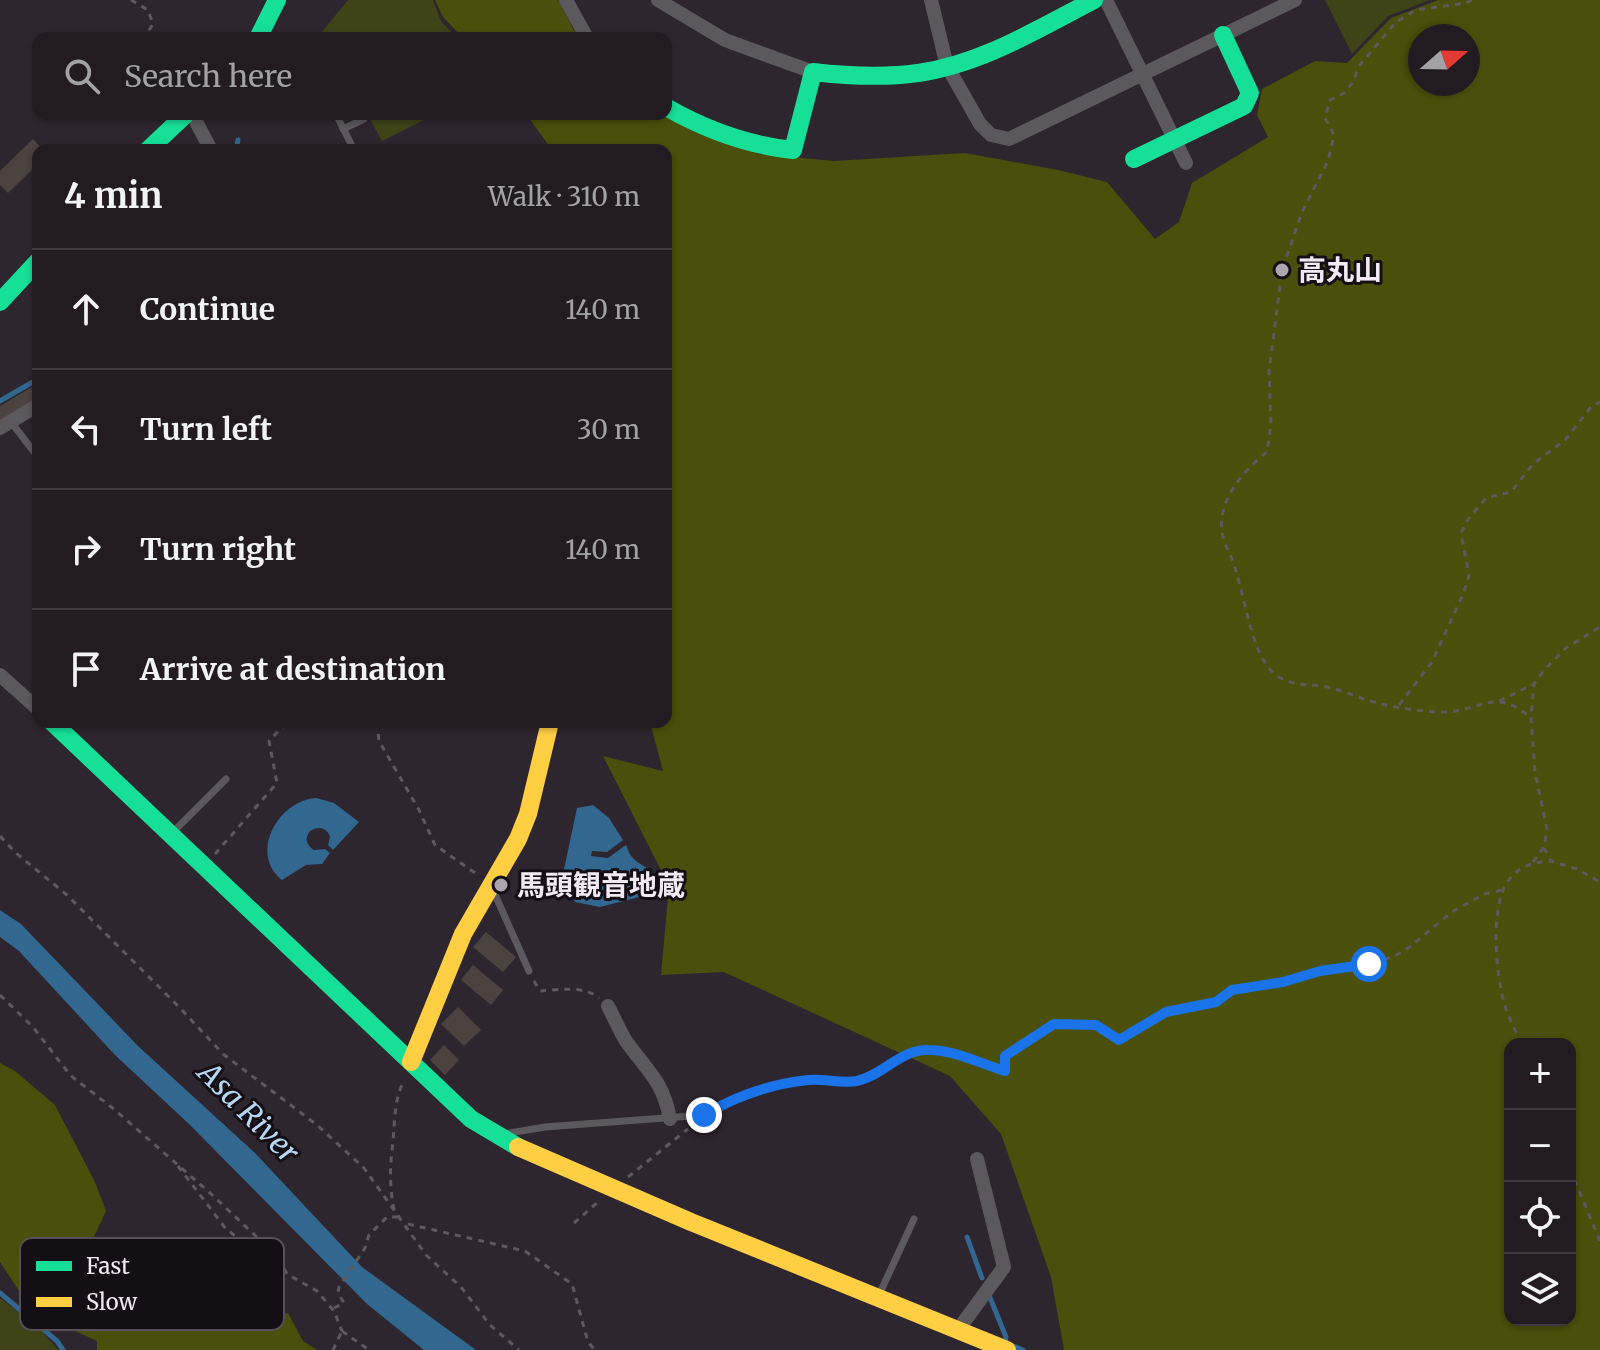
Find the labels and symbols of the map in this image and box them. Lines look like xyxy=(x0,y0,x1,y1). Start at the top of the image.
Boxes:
north arrow xyxy=(1408,24,1480,96)
place label: 高丸山 xyxy=(1298,252,1382,288)
marker: 高丸山 xyxy=(1273,261,1291,279)
place label: 馬頭観音地蔵 xyxy=(517,867,685,903)
marker: 馬頭観音地蔵 xyxy=(492,876,510,894)
route start xyxy=(1351,946,1387,982)
water label: Asa River xyxy=(189,1052,308,1171)
route end xyxy=(686,1097,722,1133)
legend xyxy=(20,1238,284,1330)
text: Fast xyxy=(86,1252,130,1280)
text: Slow xyxy=(86,1288,137,1316)

